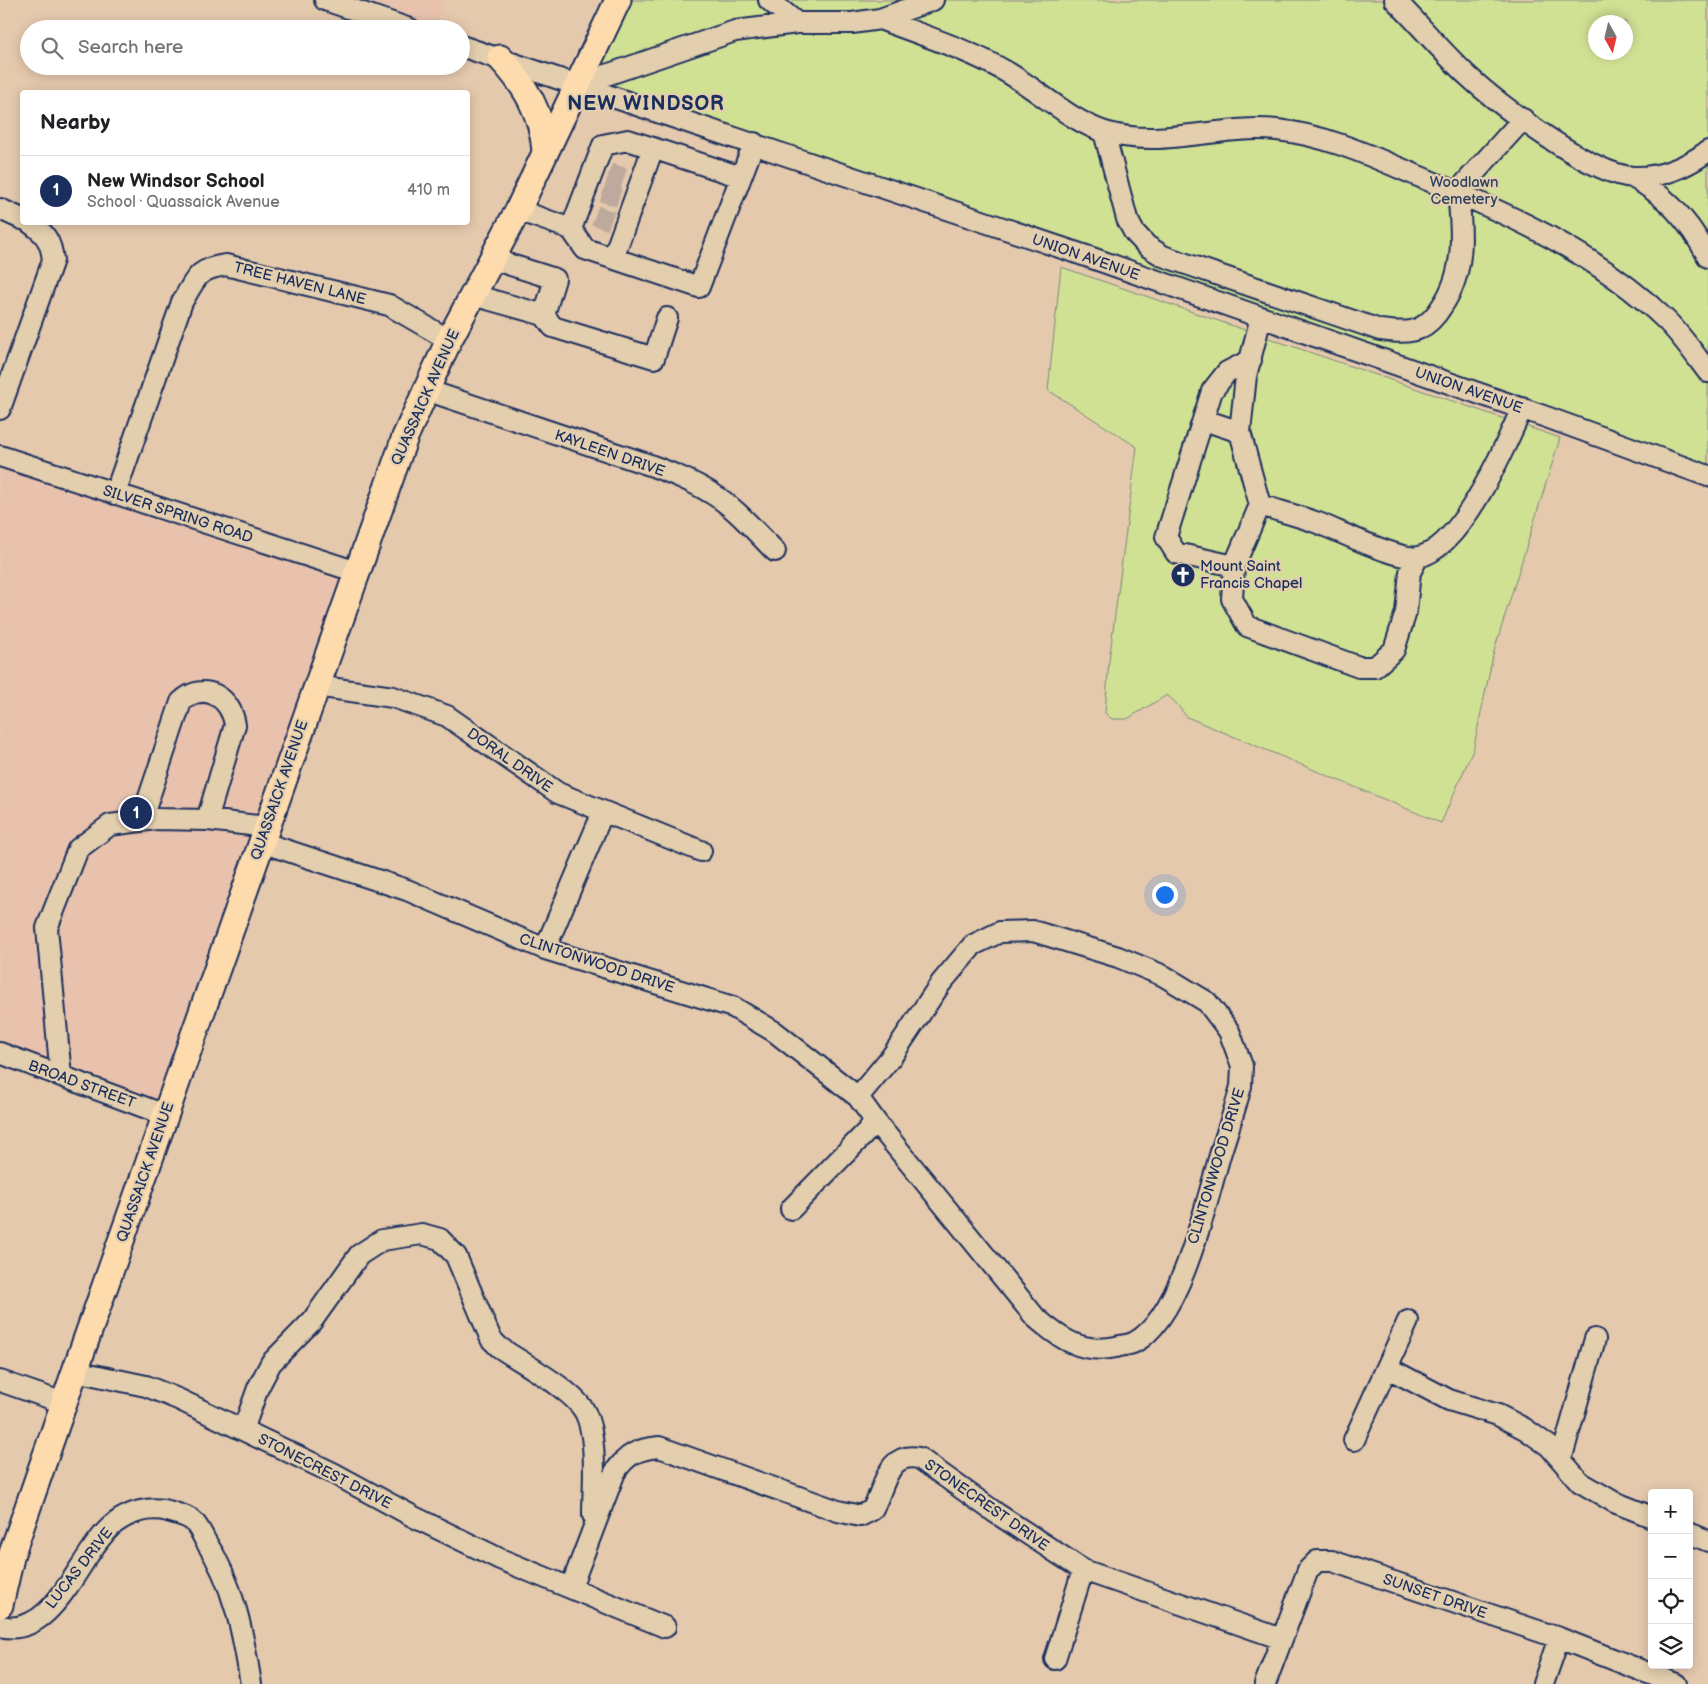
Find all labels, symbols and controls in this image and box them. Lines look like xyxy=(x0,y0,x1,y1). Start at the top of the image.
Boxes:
north arrow xyxy=(1588,15,1633,60)
search box xyxy=(20,20,470,75)
icon: search xyxy=(38,34,66,62)
text: Search here xyxy=(78,36,183,59)
district label: NEW WINDSOR xyxy=(567,92,725,116)
text: Nearby xyxy=(40,110,110,135)
text: New Windsor School xyxy=(87,170,265,193)
park label: Woodlawn Cemetery xyxy=(1430,173,1498,209)
text: 1 xyxy=(53,181,59,200)
text: 410 m xyxy=(407,181,450,200)
text: School · Quassaick Avenue xyxy=(87,193,280,212)
street label: UNION AVENUE xyxy=(1029,230,1142,285)
street label: TREE HAVEN LANE xyxy=(232,258,368,309)
street label: QUASSAICK AVENUE xyxy=(387,326,464,468)
street label: UNION AVENUE xyxy=(1412,363,1525,418)
street label: KAYLEEN DRIVE xyxy=(552,426,668,481)
street label: SILVER SPRING ROAD xyxy=(100,481,255,548)
place label: Mount Saint Francis Chapel xyxy=(1200,557,1302,593)
church icon: Mount Saint Francis Chapel xyxy=(1170,562,1196,588)
street label: QUASSAICK AVENUE xyxy=(247,717,312,863)
street label: DORAL DRIVE xyxy=(463,724,556,797)
pin: 1 xyxy=(120,794,152,832)
your location xyxy=(1152,882,1178,908)
street label: CLINTONWOOD DRIVE xyxy=(517,929,677,998)
street label: BROAD STREET xyxy=(25,1056,138,1113)
street label: CLINTONWOOD DRIVE xyxy=(1184,1086,1249,1247)
street label: QUASSAICK AVENUE xyxy=(113,1099,178,1245)
street label: STONECREST DRIVE xyxy=(255,1429,395,1513)
street label: STONECREST DRIVE xyxy=(921,1455,1053,1556)
map controls xyxy=(1648,1489,1693,1669)
button: + xyxy=(1648,1489,1693,1534)
street label: LUCAS DRIVE xyxy=(42,1524,117,1613)
button: − xyxy=(1648,1534,1693,1579)
street label: SUNSET DRIVE xyxy=(1380,1570,1489,1623)
button: locate xyxy=(1648,1579,1693,1624)
button: layers xyxy=(1648,1624,1693,1669)

